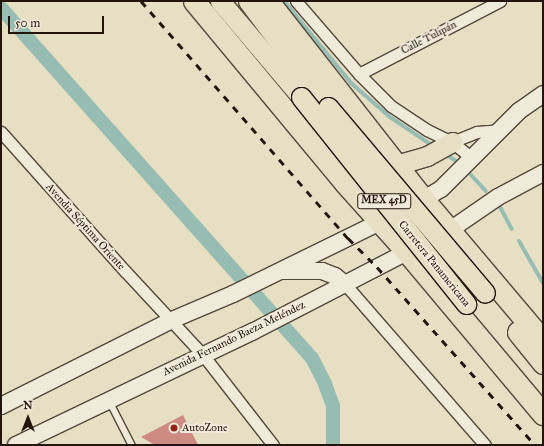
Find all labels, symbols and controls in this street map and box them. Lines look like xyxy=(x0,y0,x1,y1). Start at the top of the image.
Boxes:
scale bar xyxy=(10,8,106,34)
text: 50 m xyxy=(15,16,40,30)
street label: Calle Tulipán xyxy=(399,18,459,58)
street label: Avendia Séptima Oriente xyxy=(43,181,127,273)
road number: MEX 45D xyxy=(357,193,411,209)
street label: Carretera Panamericana xyxy=(395,218,473,310)
street label: Avenida Fernando Baeza Meléndez xyxy=(161,299,307,379)
north arrow xyxy=(8,398,48,438)
text: N xyxy=(23,399,33,412)
place label: AutoZone xyxy=(182,421,227,435)
marker: AutoZone xyxy=(169,423,179,433)

